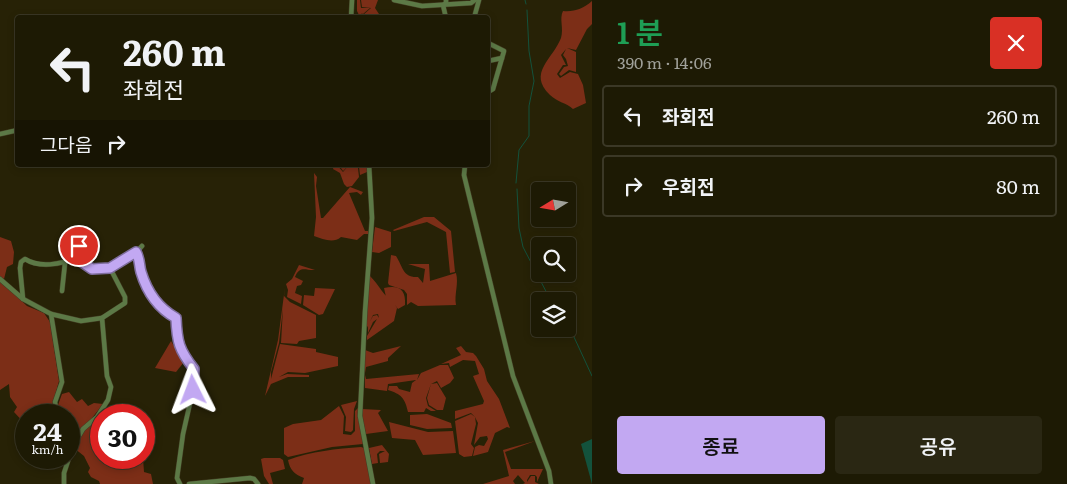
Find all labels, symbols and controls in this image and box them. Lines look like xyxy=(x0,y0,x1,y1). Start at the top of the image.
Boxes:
text: 1 분 xyxy=(617,9,663,53)
button: close xyxy=(990,17,1042,69)
text: 260 m xyxy=(123,25,226,77)
icon: left xyxy=(40,35,105,100)
text: 390 m · 14:06 xyxy=(617,50,712,74)
text: 좌회전 xyxy=(123,72,184,105)
icon: left xyxy=(619,102,647,130)
text: 좌회전 xyxy=(662,102,714,130)
text: 260 m xyxy=(987,102,1040,130)
text: 그다음 xyxy=(40,130,92,158)
icon: right xyxy=(102,130,130,158)
icon: right xyxy=(619,172,647,200)
text: 우회전 xyxy=(662,172,714,200)
text: 80 m xyxy=(996,172,1040,200)
north arrow xyxy=(531,182,576,228)
map controls xyxy=(531,182,576,337)
pin xyxy=(58,225,100,267)
icon: arrive xyxy=(65,232,93,260)
button: search xyxy=(531,237,576,282)
button: layers xyxy=(531,292,576,337)
position arrow xyxy=(166,363,218,415)
speed limit sign: 30 xyxy=(90,404,155,469)
text: 24 xyxy=(33,412,62,449)
button: 종료 xyxy=(617,416,825,474)
button: 공유 xyxy=(835,416,1042,474)
text: km/h xyxy=(32,440,63,458)

